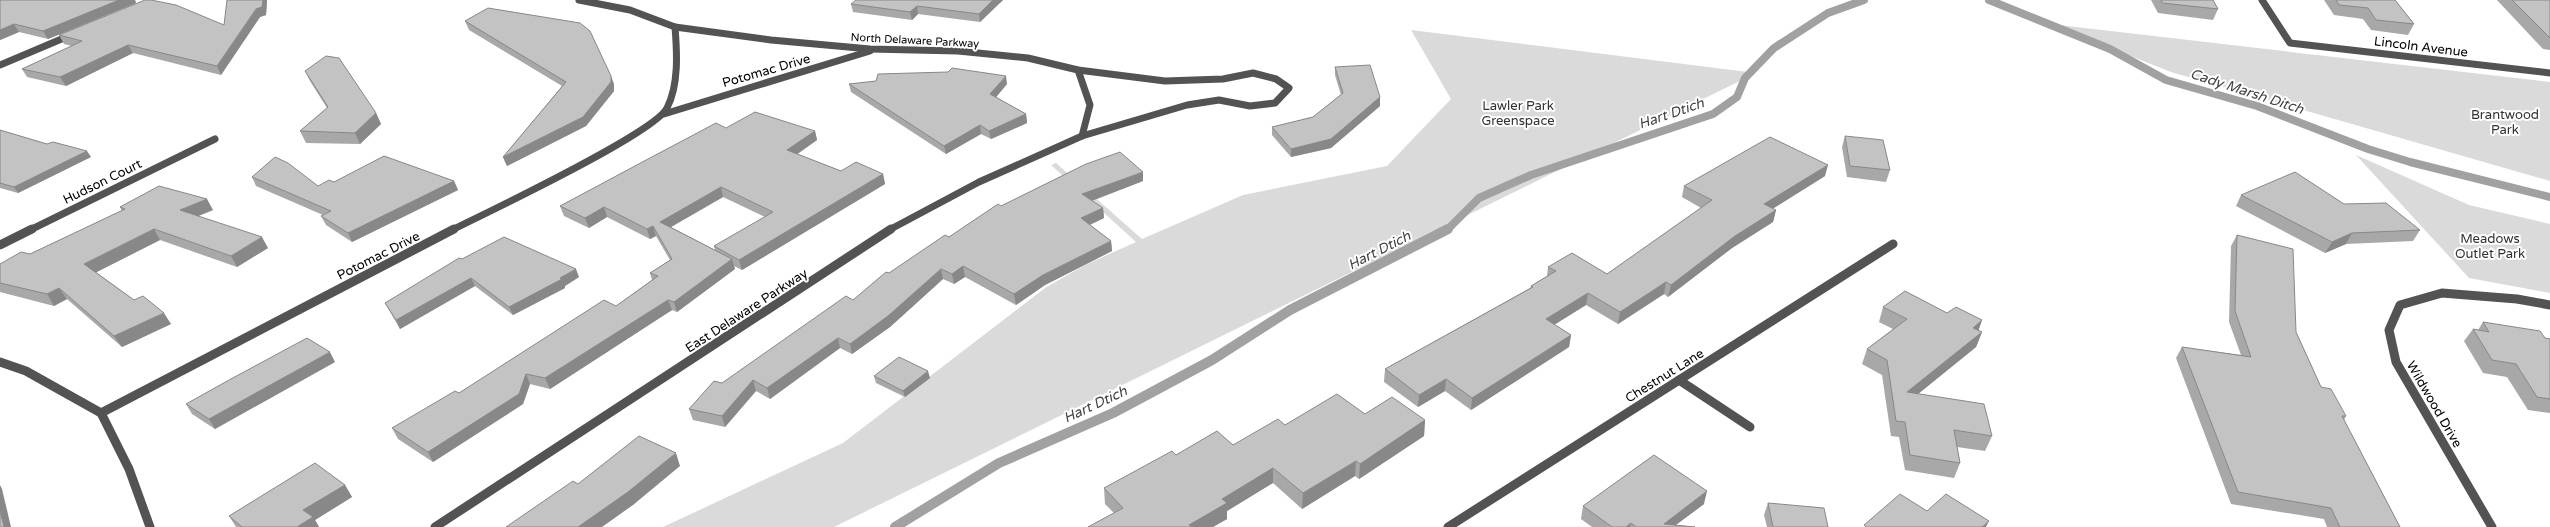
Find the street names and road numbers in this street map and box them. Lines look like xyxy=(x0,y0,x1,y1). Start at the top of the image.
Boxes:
street label: North Delaware Parkway xyxy=(850,31,980,50)
street label: Lincoln Avenue xyxy=(2373,33,2469,61)
street label: Potomac Drive xyxy=(720,51,812,91)
street label: Hudson Court xyxy=(60,156,145,208)
street label: Potomac Drive xyxy=(334,228,423,284)
street label: East Delaware Parkway xyxy=(682,265,811,356)
street label: Chestnut Lane xyxy=(1622,345,1707,406)
street label: Wildwood Drive xyxy=(2403,358,2465,451)

